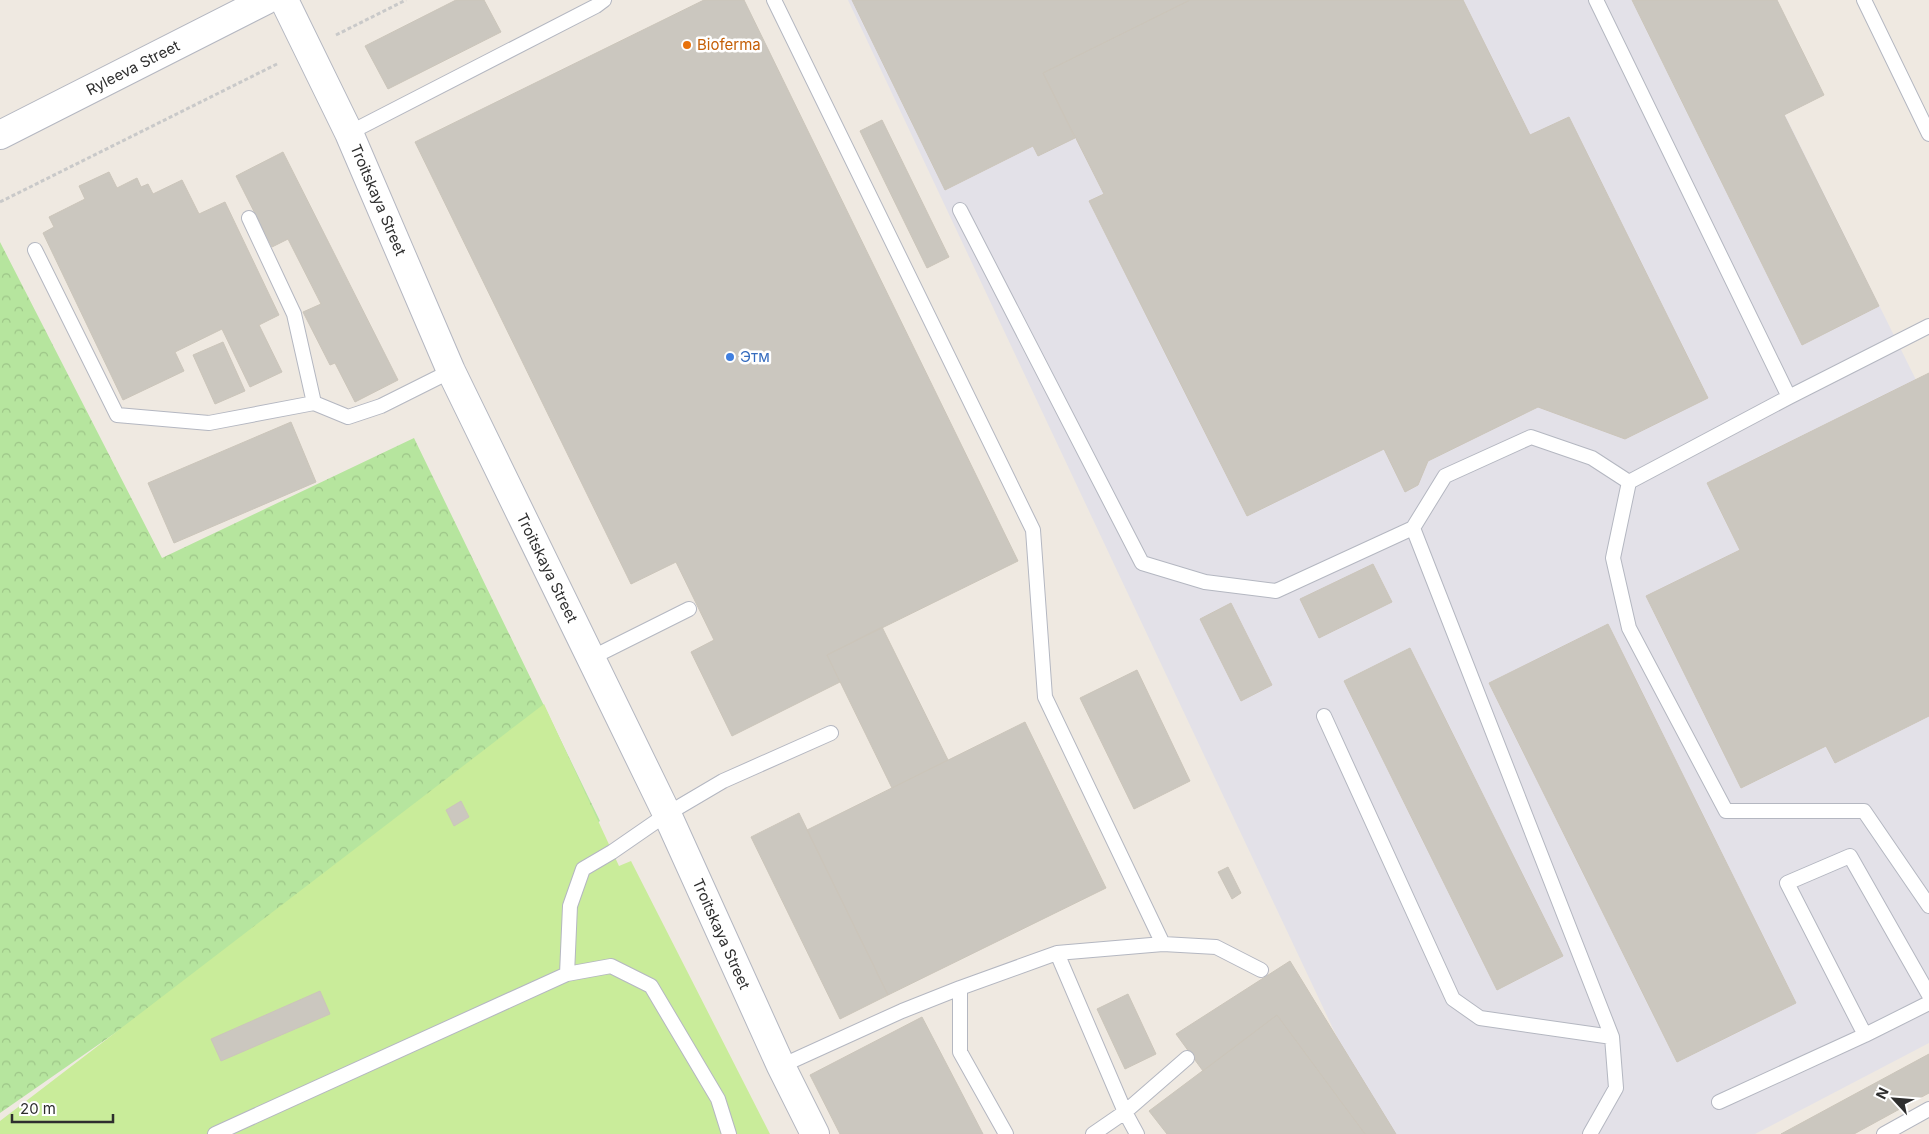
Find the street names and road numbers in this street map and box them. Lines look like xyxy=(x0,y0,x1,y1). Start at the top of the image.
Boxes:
street label: Ryleeva Street xyxy=(83,36,183,99)
street label: Troitskaya Street xyxy=(346,141,411,259)
street label: Troitskaya Street xyxy=(513,510,582,626)
street label: Troitskaya Street xyxy=(689,875,754,992)

